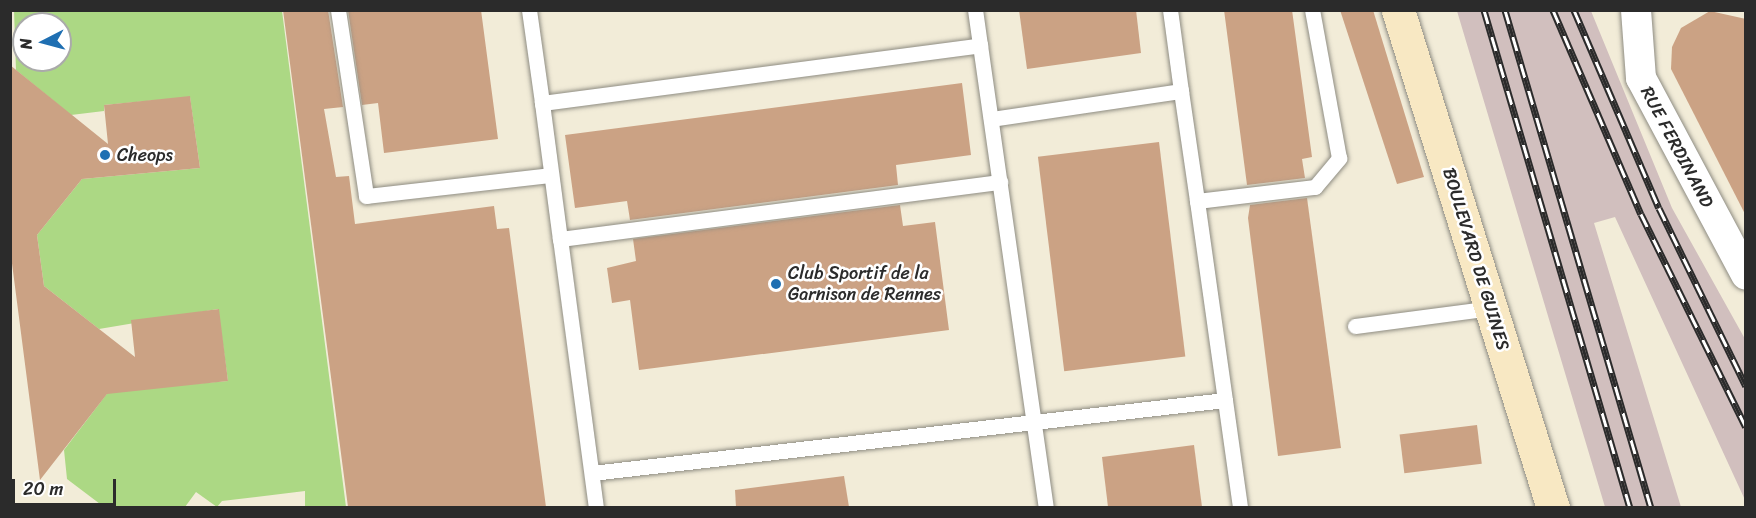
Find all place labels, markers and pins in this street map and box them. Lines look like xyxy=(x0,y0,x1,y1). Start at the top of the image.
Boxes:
place label: Cheops xyxy=(117,144,173,166)
marker: Cheops xyxy=(98,148,112,162)
place label: Club Sportif de la Garnison de Rennes xyxy=(788,263,941,306)
marker: Club Sportif de la Garnison de Rennes xyxy=(769,277,783,291)

